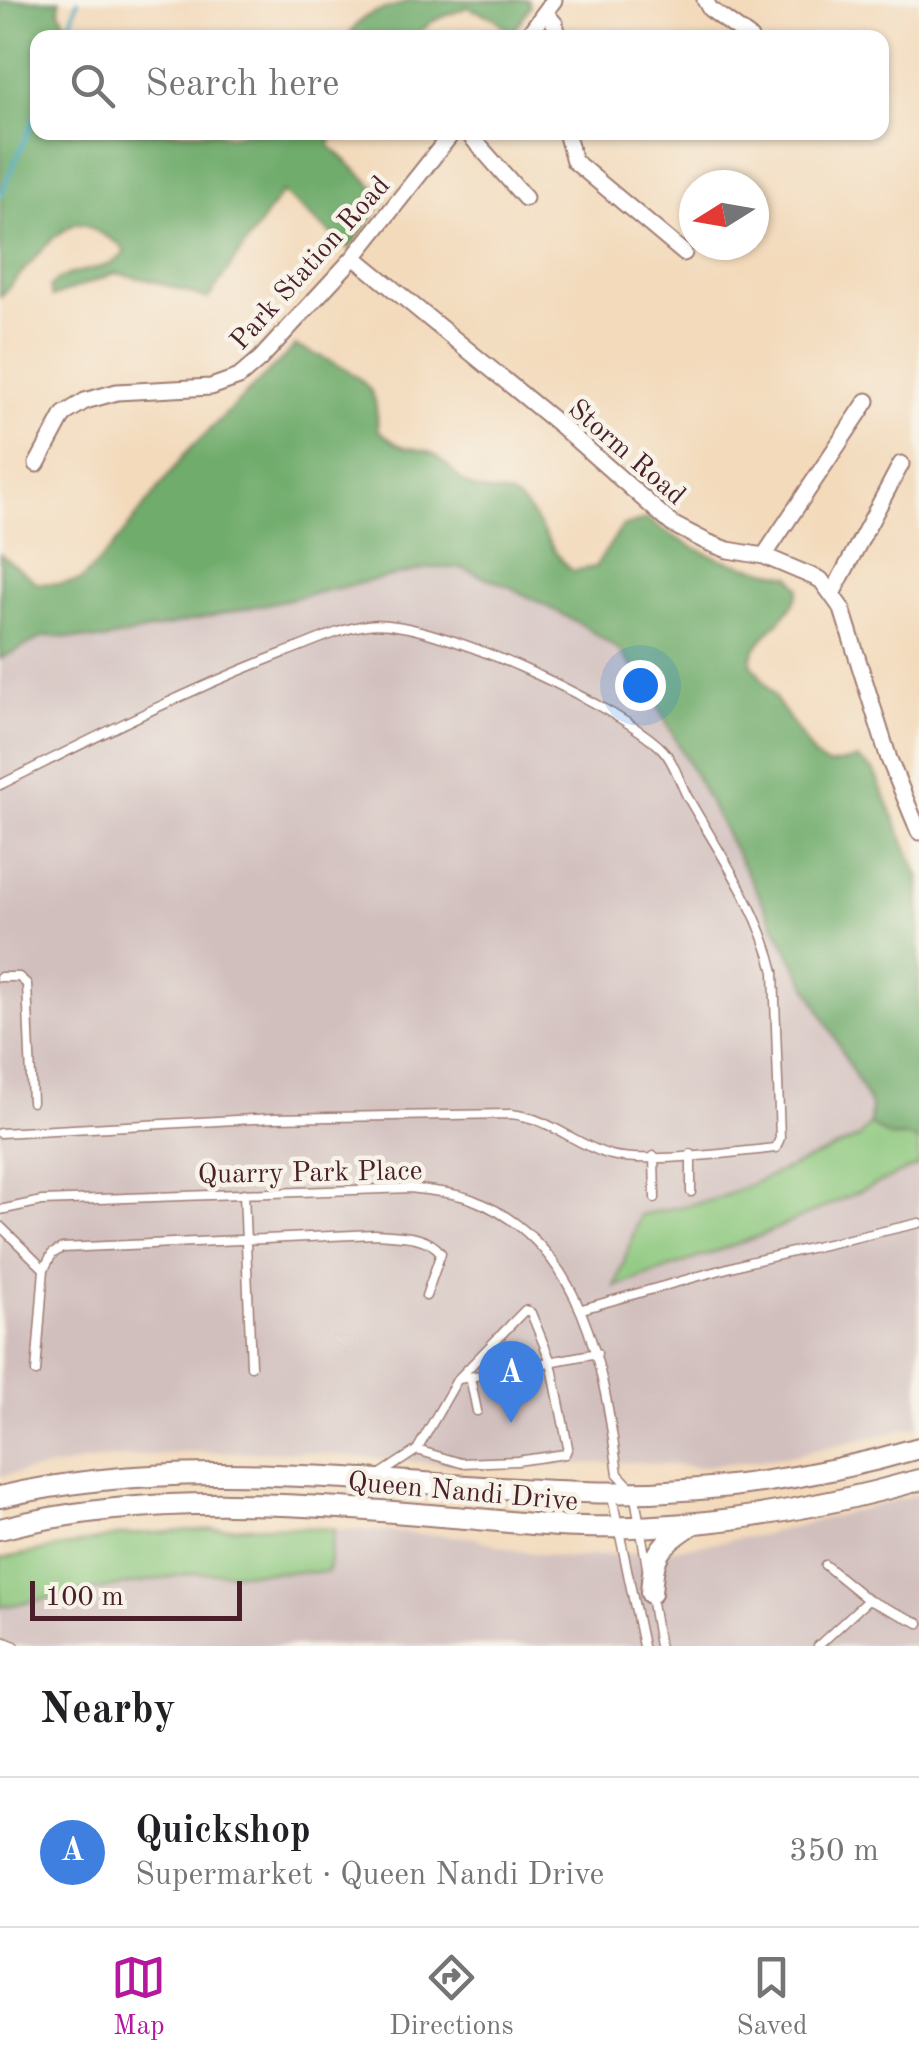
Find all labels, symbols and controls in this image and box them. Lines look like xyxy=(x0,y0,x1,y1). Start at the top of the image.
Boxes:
search box xyxy=(30,30,889,140)
icon: search xyxy=(65,58,120,113)
text: Search here xyxy=(145,66,340,104)
north arrow xyxy=(679,170,769,260)
street label: Park Station Road xyxy=(226,172,396,356)
street label: Storm Road xyxy=(562,395,690,511)
your location xyxy=(615,660,666,711)
street label: Quarry Park Place xyxy=(197,1158,423,1190)
pin: A xyxy=(478,1340,544,1423)
street label: Queen Nandi Drive xyxy=(346,1469,579,1517)
scale bar xyxy=(30,1576,242,1620)
text: 100 m xyxy=(45,1584,124,1612)
text: Nearby xyxy=(40,1690,176,1732)
text: Quickshop xyxy=(135,1813,311,1851)
text: A xyxy=(60,1836,85,1868)
text: 350 m xyxy=(789,1836,879,1868)
text: Supermarket · Queen Nandi Drive xyxy=(135,1860,604,1892)
tab: Map xyxy=(111,1950,166,2045)
tab: Directions xyxy=(389,1950,514,2045)
tab: Saved xyxy=(736,1950,808,2045)

